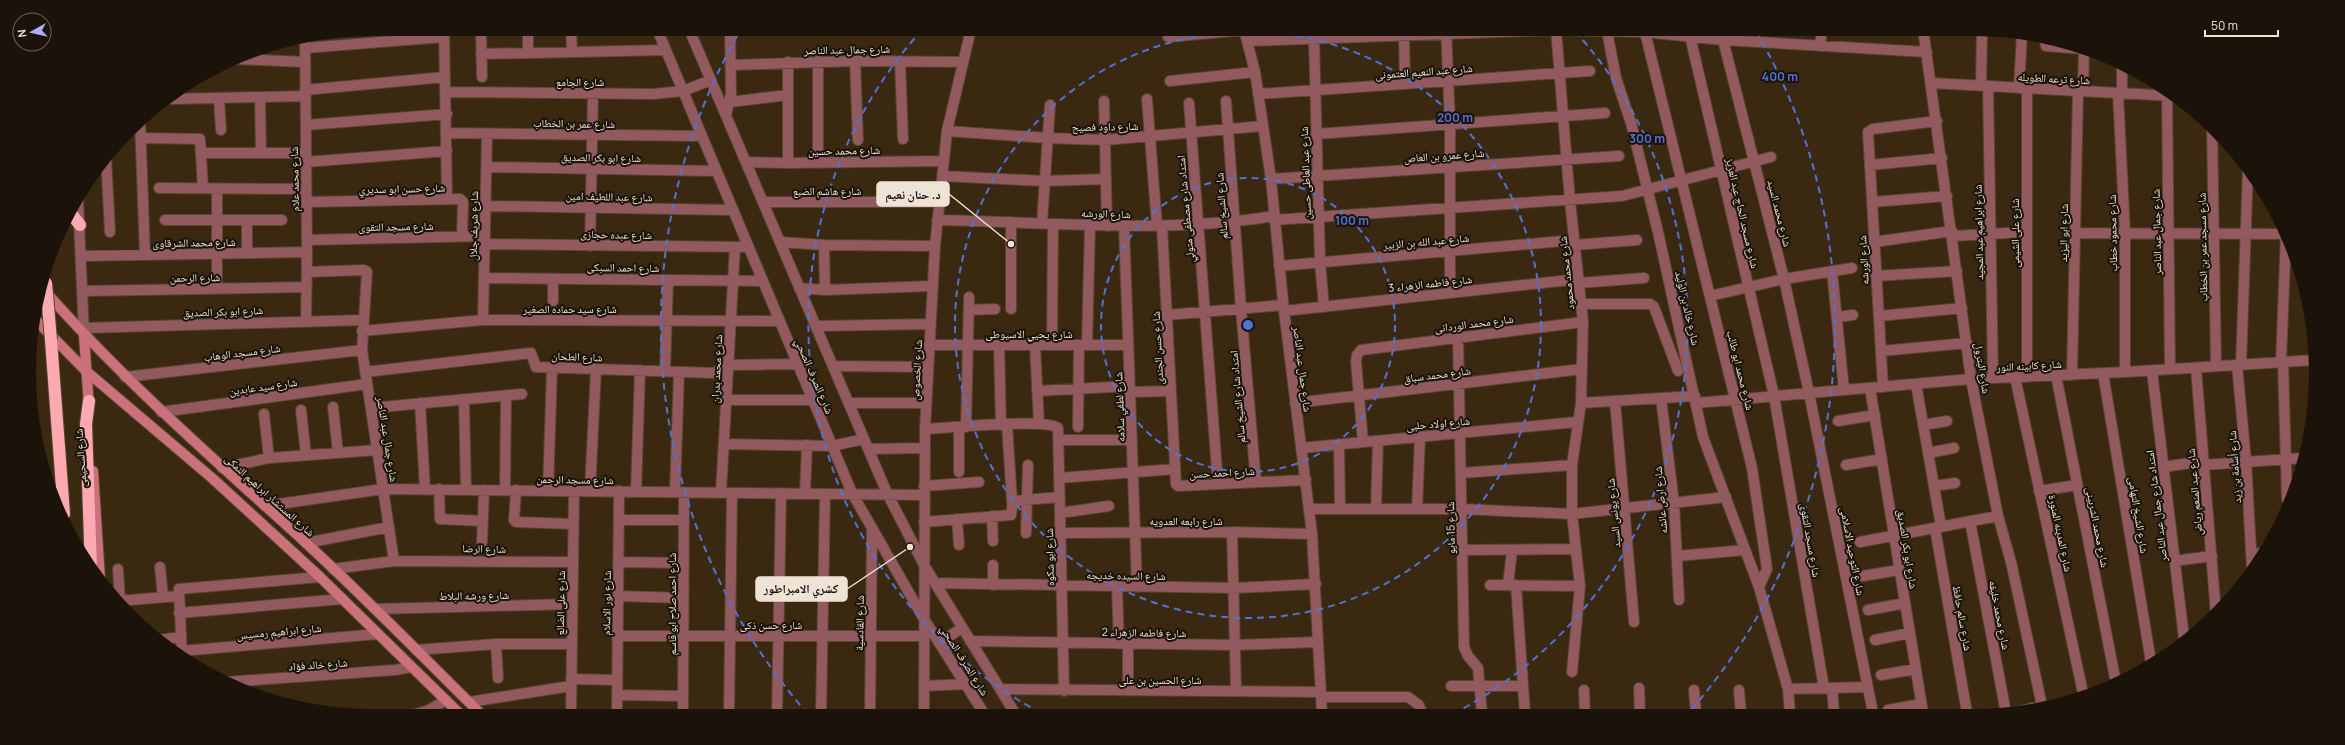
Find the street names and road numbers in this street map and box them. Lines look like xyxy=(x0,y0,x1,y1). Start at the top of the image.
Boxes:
street label: شارع جمال عبد الناصر xyxy=(803,41,890,57)
street label: شارع عبد النعيم العتمونى xyxy=(1375,60,1473,83)
street label: شارع ترعه الطويله xyxy=(2017,69,2091,87)
street label: شارع الجامع xyxy=(556,74,604,89)
street label: شارع عمر بن الخطاب xyxy=(533,115,615,131)
street label: شارع داود فصيح xyxy=(1072,118,1138,134)
street label: شارع عبد العاطى حسين xyxy=(1296,126,1314,220)
street label: شارع محمد حسين xyxy=(808,142,880,158)
street label: شارع عمرو بن العاص xyxy=(1403,145,1485,165)
street label: شارع محمد علام xyxy=(286,146,302,212)
street label: شارع ابو بكر الصديق xyxy=(561,149,641,165)
street label: امتداد شارع مصطفى متولي xyxy=(1173,154,1199,263)
street label: شارع مسجد الحاج عبد العزيز xyxy=(1723,155,1763,270)
street label: شارع الشيخ سالم xyxy=(1211,172,1232,240)
street label: شارع محمد السيد xyxy=(1764,178,1796,248)
street label: شارع حسن ابو سديري xyxy=(359,180,445,198)
street label: شارع هاشم الضبع xyxy=(793,183,861,199)
street label: شارع ابراهيم عبد المجيد xyxy=(1970,184,1987,280)
street label: شارع عبد اللطيف امين xyxy=(565,188,653,204)
street label: شارع جمال عبد الناصر xyxy=(2148,189,2164,276)
street label: شارع شريف جلال xyxy=(465,191,481,261)
street label: شارع مسجد عمر بن الخطاب xyxy=(2194,192,2210,302)
street label: شارع محمود خطاب xyxy=(2104,194,2120,272)
street label: شارع على الشيمى xyxy=(2007,198,2022,268)
street label: شارع ابو اليزيد xyxy=(2055,204,2071,262)
street label: شارع الورشه xyxy=(1081,205,1131,221)
street label: شارع مسجد التقوى xyxy=(358,218,434,234)
street label: شارع عبده حجازى xyxy=(580,226,652,242)
street label: شارع عبد الله بن الزبير xyxy=(1381,230,1470,252)
street label: شارع محمد الشرقاوى xyxy=(152,234,236,250)
street label: شارع محمد محمود xyxy=(1555,235,1577,311)
street label: شارع الورشه xyxy=(1854,235,1872,285)
street label: شارع احمد السبكى xyxy=(586,259,660,275)
street label: شارع الرحمن xyxy=(170,269,220,285)
street label: شارع خالد بن الوليد xyxy=(1672,269,1704,347)
street label: شارع فاطمه الزهراء 3 xyxy=(1387,271,1473,295)
street label: شارع سيد حماده الصغير xyxy=(522,301,617,316)
street label: شارع ابو بكر الصديق xyxy=(183,302,263,320)
street label: شارع حسن الجندى xyxy=(1148,311,1166,385)
street label: شارع محمد الوردانى xyxy=(1434,311,1514,335)
street label: شارع جمال عبد الناصر xyxy=(1290,324,1316,413)
street label: شارع يحيي الاسيوطى xyxy=(985,326,1073,342)
street label: شارع محمد ابو طالب xyxy=(1724,329,1758,411)
street label: شارع محمد بدران xyxy=(707,334,725,404)
street label: شارع الصرف الصحي xyxy=(791,336,838,417)
street label: شارع الخصوص xyxy=(907,339,925,401)
street label: شارع مسجد الوهاب xyxy=(203,340,281,364)
street label: شارع البترول xyxy=(1972,341,1994,395)
street label: شارع الطحان xyxy=(551,348,603,364)
street label: امتداد شارع الشيخ سالم xyxy=(1225,350,1250,444)
street label: شارع كابينه النور xyxy=(1995,356,2062,374)
street label: شارع محمد سباق xyxy=(1402,362,1472,386)
street label: شارع لطفي سلامه xyxy=(1110,372,1130,442)
street label: شارع سيد عابدين xyxy=(228,374,298,398)
street label: شارع جمال عبد الناصر xyxy=(374,394,402,483)
street label: شارع اولاد حلبى xyxy=(1406,413,1470,433)
street label: شارع السحيمى xyxy=(70,428,90,488)
street label: شارع أسامة بن زيد xyxy=(2224,430,2244,504)
street label: شارع عبد المنعم رياض xyxy=(2183,448,2206,536)
street label: امتداد شارع جمال عبد الناصر xyxy=(2142,449,2170,564)
street label: شارع المستشار ابراهيم النمكى xyxy=(221,451,318,540)
street label: شارع احمد حسن xyxy=(1189,463,1255,481)
street label: شارع ارض عائشه xyxy=(1650,466,1670,534)
street label: شارع مسجد الرحمن xyxy=(536,471,614,487)
street label: شارع الشيخ التهامى xyxy=(2126,476,2152,554)
street label: شارع يونس السيد xyxy=(1602,478,1624,548)
street label: شارع محمد الشربينى xyxy=(2083,485,2113,569)
street label: شارع المدينه المنورة xyxy=(2045,493,2077,573)
street label: شارع 15 مايو xyxy=(1442,502,1458,554)
street label: شارع مسجد التقوى xyxy=(1797,502,1825,578)
street label: شارع التوحيد الاسلامى xyxy=(1837,505,1869,597)
street label: شارع ابو بكر الصديق xyxy=(1894,508,1922,590)
street label: شارع رابعه العدويه xyxy=(1149,513,1223,528)
street label: شارع ابو شكوه xyxy=(1041,528,1057,586)
street label: شارع الرضا xyxy=(462,540,506,556)
street label: شارع احمد صلاح ابو قاسم xyxy=(664,553,680,655)
street label: شارع السيده خديجه xyxy=(1086,567,1166,583)
street label: شارع على الضالع xyxy=(552,570,568,636)
street label: شارع نور الاسلام xyxy=(598,570,614,636)
street label: شارع محمد خليفه xyxy=(1986,579,2014,651)
street label: شارع سالم حافظ xyxy=(1949,584,1976,652)
street label: شارع ورشه البلاط xyxy=(439,587,509,603)
street label: شارع القادسية xyxy=(851,595,867,651)
street label: شارع حسن ذكى xyxy=(740,617,802,632)
street label: شارع ابراهيم رمسيس xyxy=(236,620,322,643)
street label: شارع الصرف الصحي xyxy=(936,622,993,699)
street label: شارع فاطمه الزهراء 2 xyxy=(1101,624,1187,640)
street label: شارع خالد فؤاد xyxy=(288,654,348,674)
street label: شارع الحسين بن على xyxy=(1119,672,1201,687)

